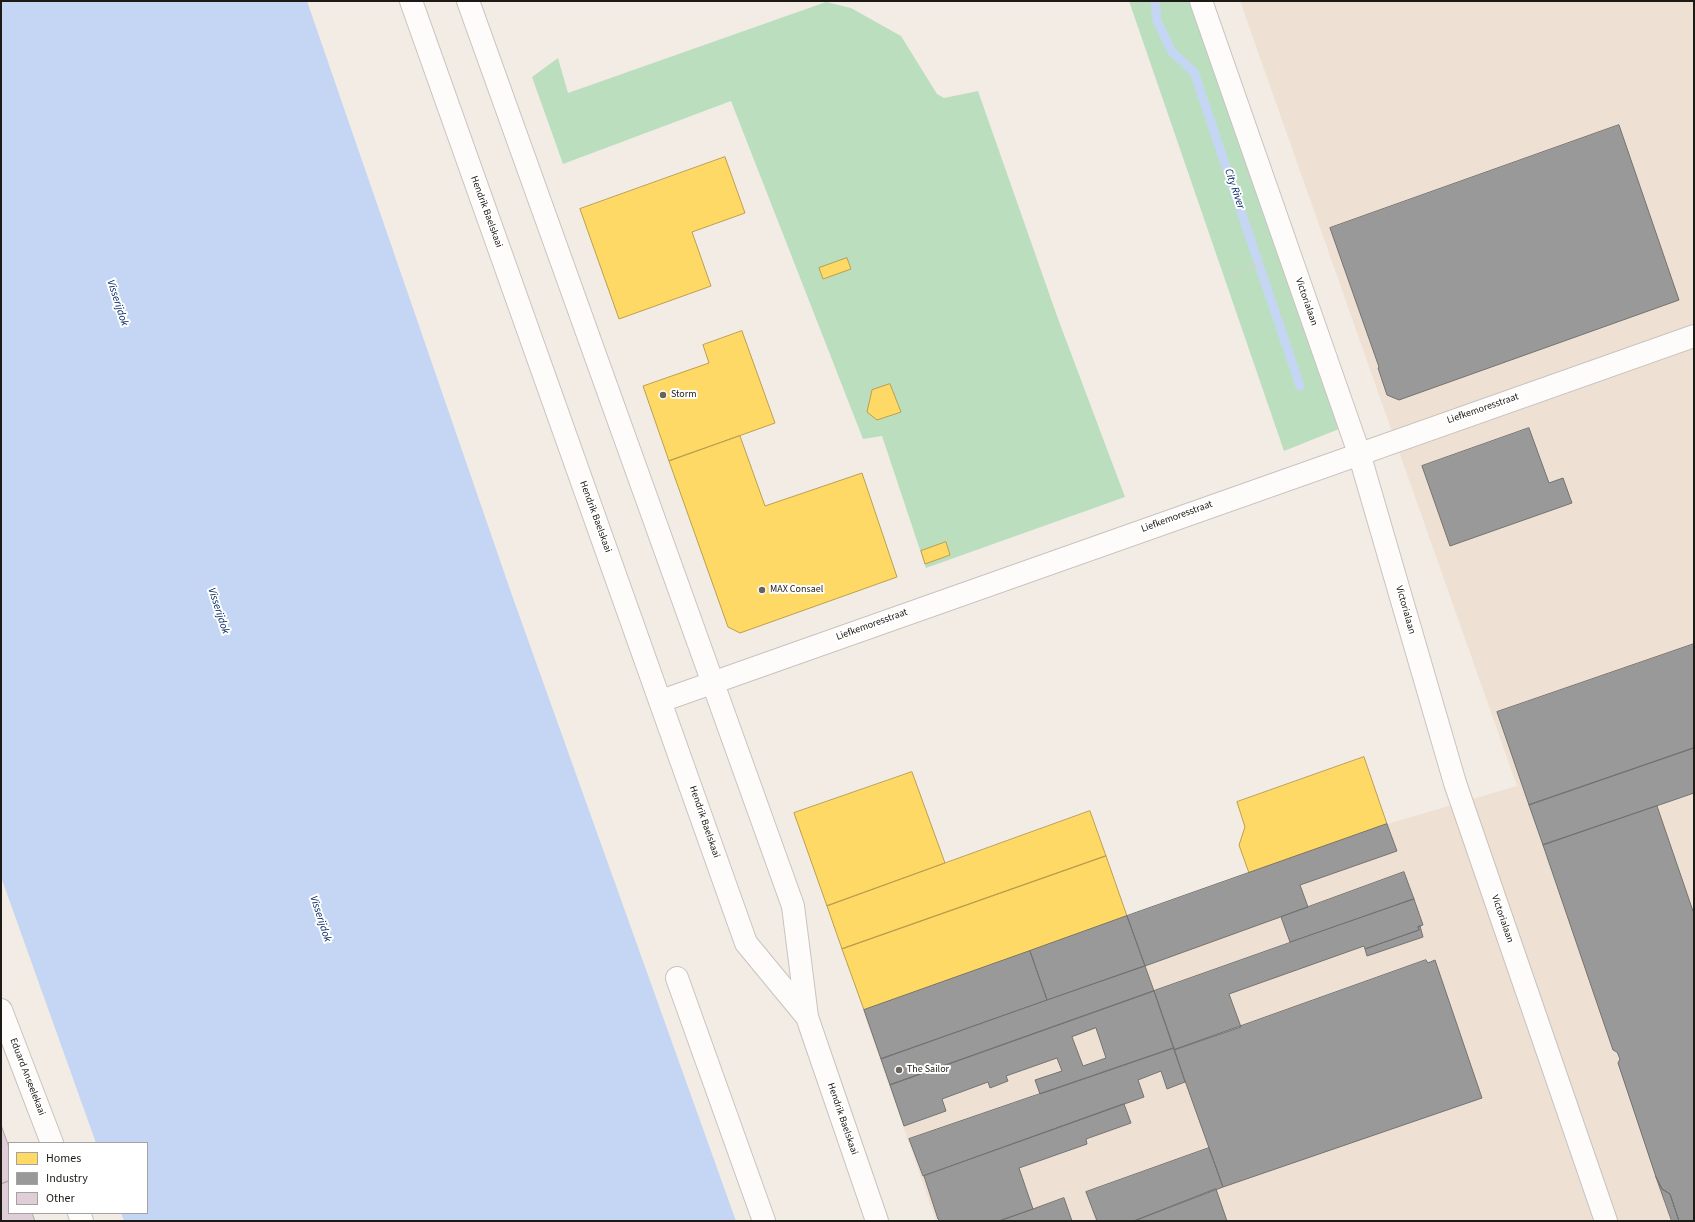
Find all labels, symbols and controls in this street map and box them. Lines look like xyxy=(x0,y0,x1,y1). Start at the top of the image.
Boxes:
water label: City River xyxy=(1221,167,1247,211)
street label: Hendrik Baelskaai xyxy=(467,175,505,249)
street label: Victorialaan xyxy=(1292,277,1320,327)
water label: Visserijdok xyxy=(103,278,131,328)
place label: Storm xyxy=(671,389,697,401)
marker: Storm xyxy=(658,390,668,400)
street label: Liefkemoresstraat xyxy=(1446,391,1520,427)
street label: Hendrik Baelskaai xyxy=(576,480,614,554)
street label: Liefkemoresstraat xyxy=(1140,499,1214,535)
place label: MAX Consael xyxy=(770,584,823,596)
street label: Victorialaan xyxy=(1392,584,1418,636)
marker: MAX Consael xyxy=(757,585,767,595)
water label: Visserijdok xyxy=(204,586,232,636)
street label: Liefkemoresstraat xyxy=(835,607,909,643)
street label: Hendrik Baelskaai xyxy=(686,784,722,860)
water label: Visserijdok xyxy=(306,894,334,944)
street label: Victorialaan xyxy=(1488,894,1516,944)
street label: Eduard Anseelekaai xyxy=(7,1037,47,1117)
place label: The Sailor xyxy=(907,1064,949,1076)
marker: The Sailor xyxy=(894,1065,904,1075)
street label: Hendrik Baelskaai xyxy=(824,1081,860,1157)
legend xyxy=(8,1142,148,1214)
text: Homes xyxy=(46,1150,81,1167)
text: Industry xyxy=(46,1170,88,1187)
text: Other xyxy=(46,1190,75,1207)

